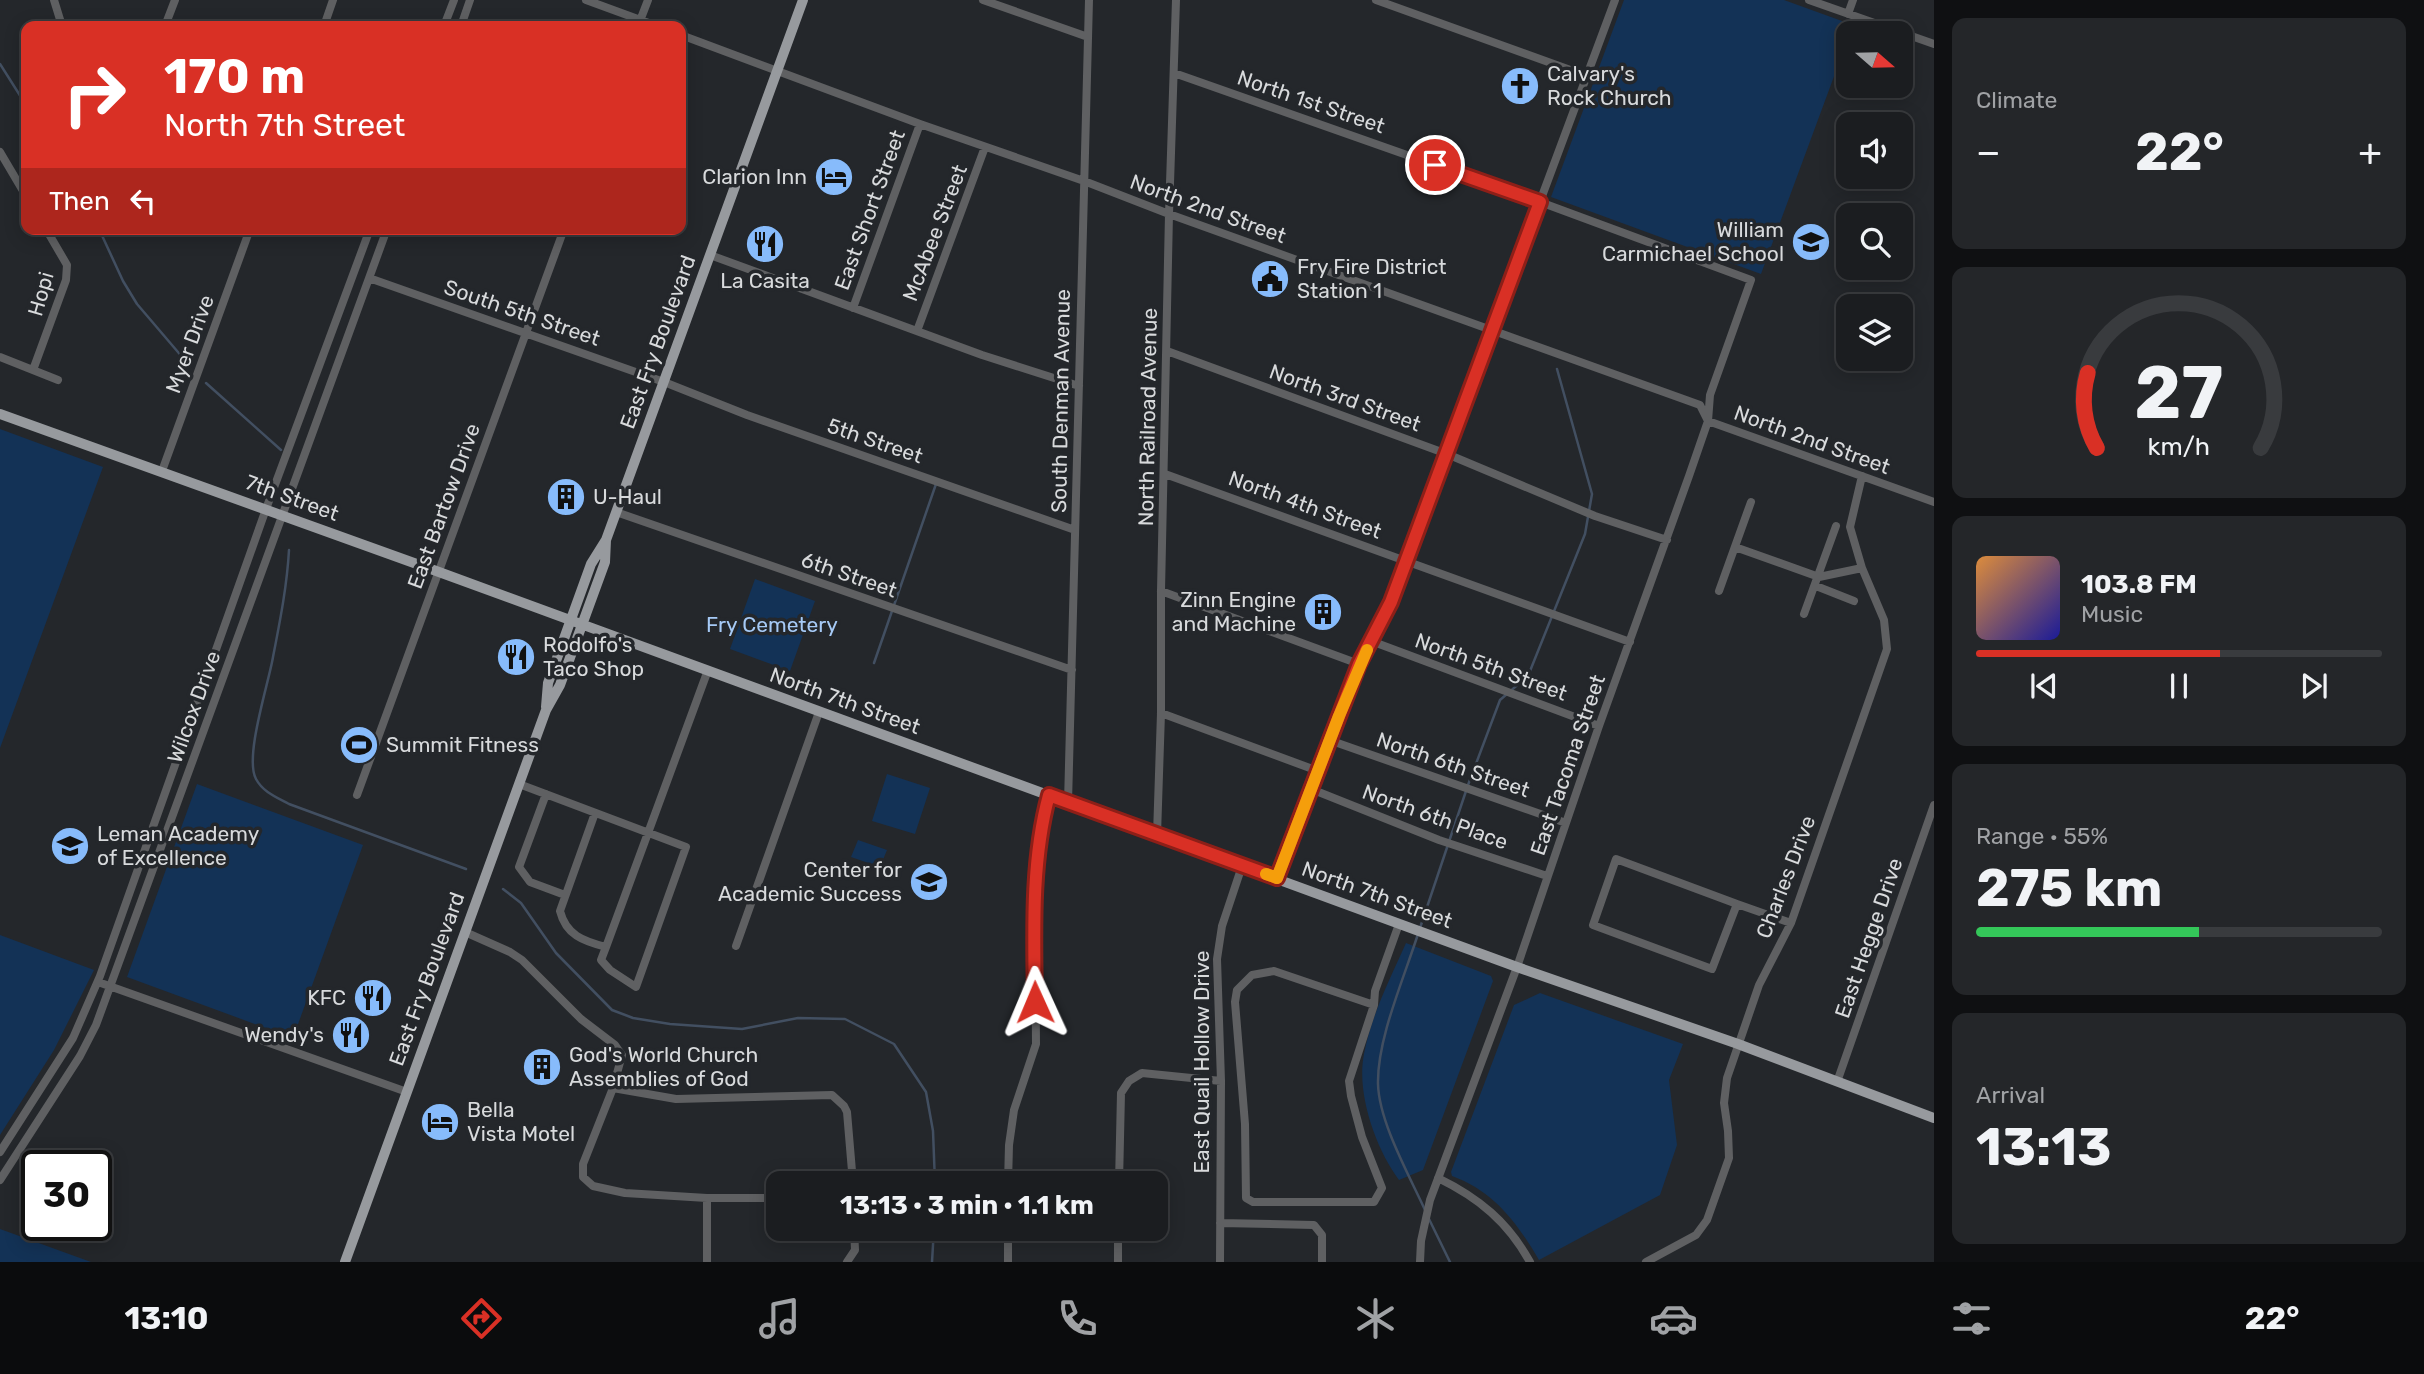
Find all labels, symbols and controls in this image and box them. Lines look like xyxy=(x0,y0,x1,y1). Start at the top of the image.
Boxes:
north arrow xyxy=(1836,21,1913,98)
map controls xyxy=(1836,21,1913,371)
text: 170 m xyxy=(164,47,305,105)
icon: right xyxy=(49,49,140,140)
place label: Calvary's Rock Church xyxy=(1547,61,1672,110)
street label: North 1st Street xyxy=(1234,65,1388,139)
church icon: Calvary's Rock Church xyxy=(1499,65,1541,107)
text: Climate xyxy=(1976,86,2057,114)
text: North 7th Street xyxy=(164,106,405,144)
button: sound xyxy=(1836,112,1913,189)
text: 22° xyxy=(2135,121,2224,183)
street label: East Short Street xyxy=(829,126,910,293)
text: − xyxy=(1976,129,2001,175)
text: + xyxy=(2358,129,2382,175)
pin xyxy=(1405,135,1465,195)
icon: arrive xyxy=(1416,146,1454,184)
hotel icon: Clarion Inn xyxy=(813,156,855,198)
street label: McAbee Street xyxy=(897,161,972,305)
place label: Clarion Inn xyxy=(702,164,807,189)
street label: North 2nd Street xyxy=(1127,169,1290,248)
icon: left xyxy=(124,182,162,220)
text: Then xyxy=(49,186,110,217)
button: search xyxy=(1836,203,1913,280)
place label: William Carmichael School xyxy=(1602,217,1784,266)
school or university icon: William Carmichael School xyxy=(1790,221,1832,263)
restaurant icon: La Casita xyxy=(744,223,786,265)
street label: East Fry Boulevard xyxy=(615,252,701,432)
place label: Fry Fire District Station 1 xyxy=(1297,254,1446,303)
public building icon: Fry Fire District Station 1 xyxy=(1249,258,1291,300)
place label: La Casita xyxy=(720,268,810,293)
street label: Hopi xyxy=(22,269,59,319)
street label: South 5th Street xyxy=(441,274,603,351)
street label: South Denman Avenue xyxy=(1046,289,1075,513)
street label: Myer Drive xyxy=(160,291,219,396)
button: layers xyxy=(1836,294,1913,371)
street label: North Railroad Avenue xyxy=(1133,308,1162,526)
text: 27 xyxy=(2134,351,2224,437)
street label: North 3rd Street xyxy=(1266,359,1424,437)
street label: North 2nd Street xyxy=(1731,400,1894,479)
street label: 5th Street xyxy=(824,413,926,469)
street label: East Bartow Drive xyxy=(402,420,485,592)
text: km/h xyxy=(2148,432,2210,461)
street label: North 4th Street xyxy=(1225,465,1385,544)
street label: 7th Street xyxy=(242,469,342,526)
building icon: U-Haul xyxy=(545,476,587,518)
place label: U-Haul xyxy=(593,484,662,509)
street label: 6th Street xyxy=(798,547,900,603)
text: 103.8 FM xyxy=(2081,569,2197,600)
place label: Zinn Engine and Machine xyxy=(1172,587,1296,636)
building icon: Zinn Engine and Machine xyxy=(1302,591,1344,633)
text: Music xyxy=(2081,600,2143,628)
park label: Fry Cemetery xyxy=(706,612,838,637)
street label: North 5th Street xyxy=(1412,627,1571,706)
place label: Rodolfo's Taco Shop xyxy=(543,632,644,681)
restaurant icon: Rodolfo's Taco Shop xyxy=(495,636,537,678)
street label: Wilcox Drive xyxy=(162,647,225,766)
street label: North 7th Street xyxy=(766,662,924,739)
icon: previous xyxy=(2025,667,2063,705)
icon: pause xyxy=(2160,667,2198,705)
icon: next xyxy=(2295,667,2333,705)
street label: East Tacoma Street xyxy=(1525,671,1610,858)
sports icon: Summit Fitness xyxy=(338,724,380,766)
street label: North 6th Street xyxy=(1373,727,1533,802)
place label: Summit Fitness xyxy=(386,732,539,757)
street label: North 6th Place xyxy=(1359,779,1511,854)
street label: Charles Drive xyxy=(1751,812,1820,942)
place label: Leman Academy of Excellence xyxy=(97,821,260,870)
text: Range · 55% xyxy=(1976,822,2108,850)
school or university icon: Leman Academy of Excellence xyxy=(49,825,91,867)
street label: East Hegge Drive xyxy=(1829,855,1908,1021)
street label: North 7th Street xyxy=(1298,856,1456,933)
place label: Center for Academic Success xyxy=(718,857,902,906)
text: 275 km xyxy=(1976,857,2162,919)
school or university icon: Center for Academic Success xyxy=(908,861,950,903)
street label: East Fry Boulevard xyxy=(384,889,470,1069)
street label: East Quail Hollow Drive xyxy=(1189,950,1214,1174)
position arrow xyxy=(998,965,1072,1039)
restaurant icon: KFC xyxy=(352,977,394,1019)
place label: KFC xyxy=(307,985,346,1010)
restaurant icon: Wendy's xyxy=(330,1014,372,1056)
place label: Wendy's xyxy=(244,1022,324,1047)
place label: God's World Church Assemblies of God xyxy=(569,1042,758,1091)
building icon: God's World Church Assemblies of God xyxy=(521,1046,563,1088)
text: Arrival xyxy=(1976,1081,2045,1109)
place label: Bella Vista Motel xyxy=(467,1097,575,1146)
hotel icon: Bella Vista Motel xyxy=(419,1101,461,1143)
text: 13:13 xyxy=(1976,1116,2111,1178)
speed limit sign: 30 xyxy=(21,1150,112,1241)
text: 13:13 · 3 min · 1.1 km xyxy=(840,1190,1094,1221)
icon: directions xyxy=(457,1294,506,1343)
icon: music xyxy=(755,1294,804,1343)
icon: phone xyxy=(1053,1294,1102,1343)
icon: climate xyxy=(1351,1294,1400,1343)
icon: car xyxy=(1649,1294,1698,1343)
icon: filters xyxy=(1947,1294,1996,1343)
text: 13:10 xyxy=(124,1299,208,1337)
text: 22° xyxy=(2245,1299,2299,1337)

